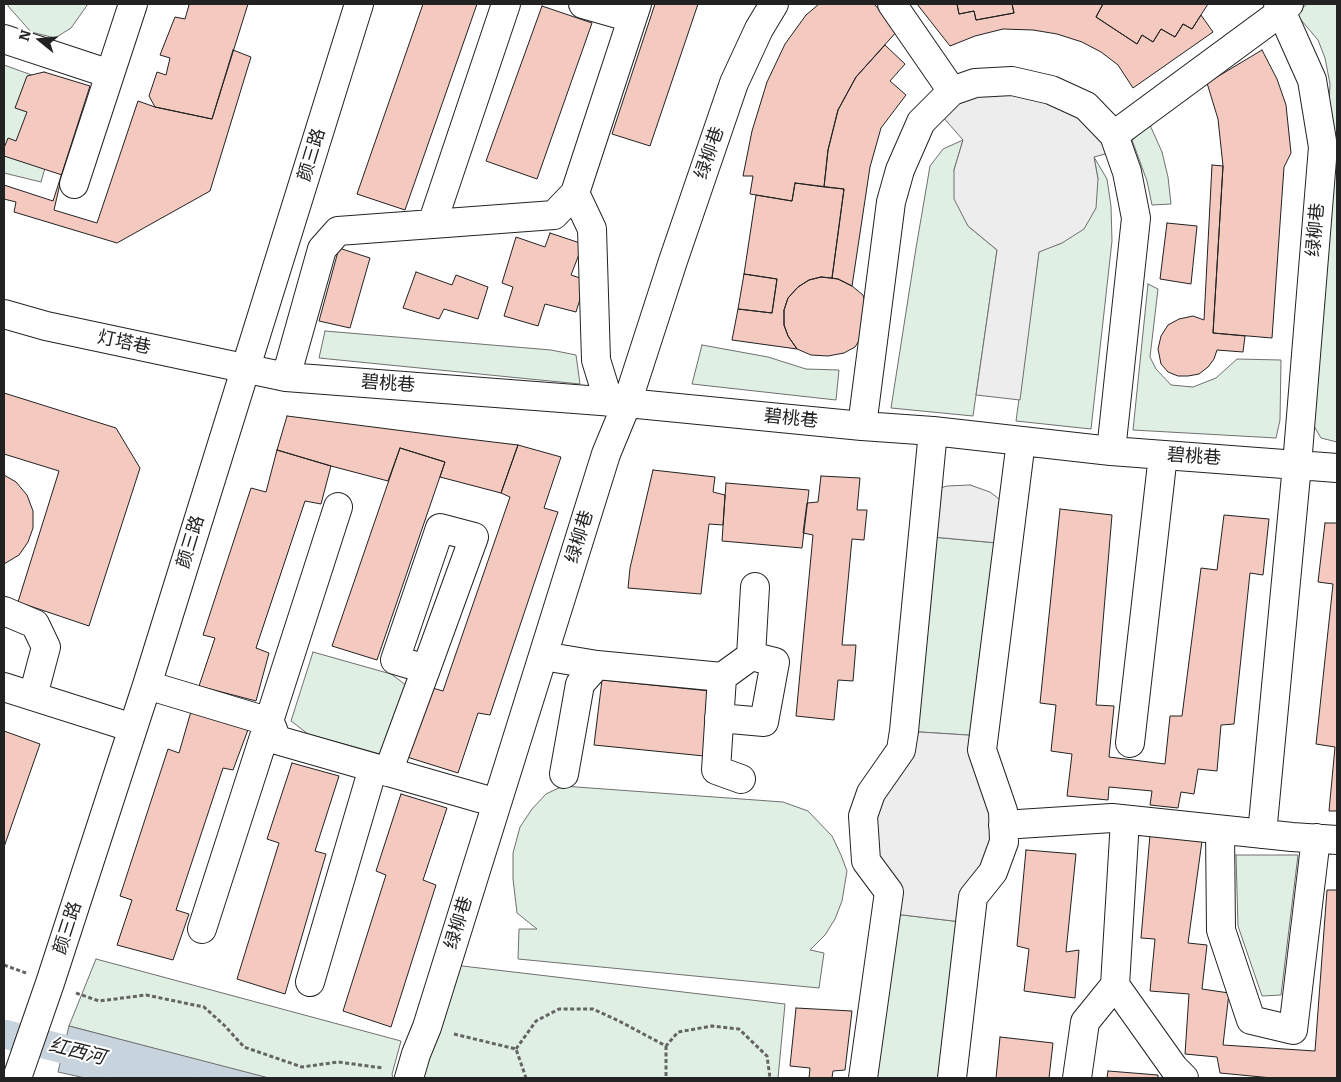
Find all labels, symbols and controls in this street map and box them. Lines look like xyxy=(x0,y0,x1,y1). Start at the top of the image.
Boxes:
north arrow xyxy=(15,15,65,65)
text: N xyxy=(15,28,35,43)
street label: 绿柳巷 xyxy=(691,124,729,182)
street label: 颜三路 xyxy=(294,126,330,184)
street label: 绿柳巷 xyxy=(1303,202,1329,258)
street label: 灯塔巷 xyxy=(95,327,153,359)
street label: 碧桃巷 xyxy=(360,371,416,397)
street label: 碧桃巷 xyxy=(763,405,819,433)
street label: 碧桃巷 xyxy=(1166,444,1222,470)
street label: 绿柳巷 xyxy=(562,508,598,566)
street label: 颜三路 xyxy=(173,513,209,571)
street label: 绿柳巷 xyxy=(441,894,477,952)
street label: 颜三路 xyxy=(49,899,87,957)
water label: 红西河 xyxy=(47,1034,107,1070)

